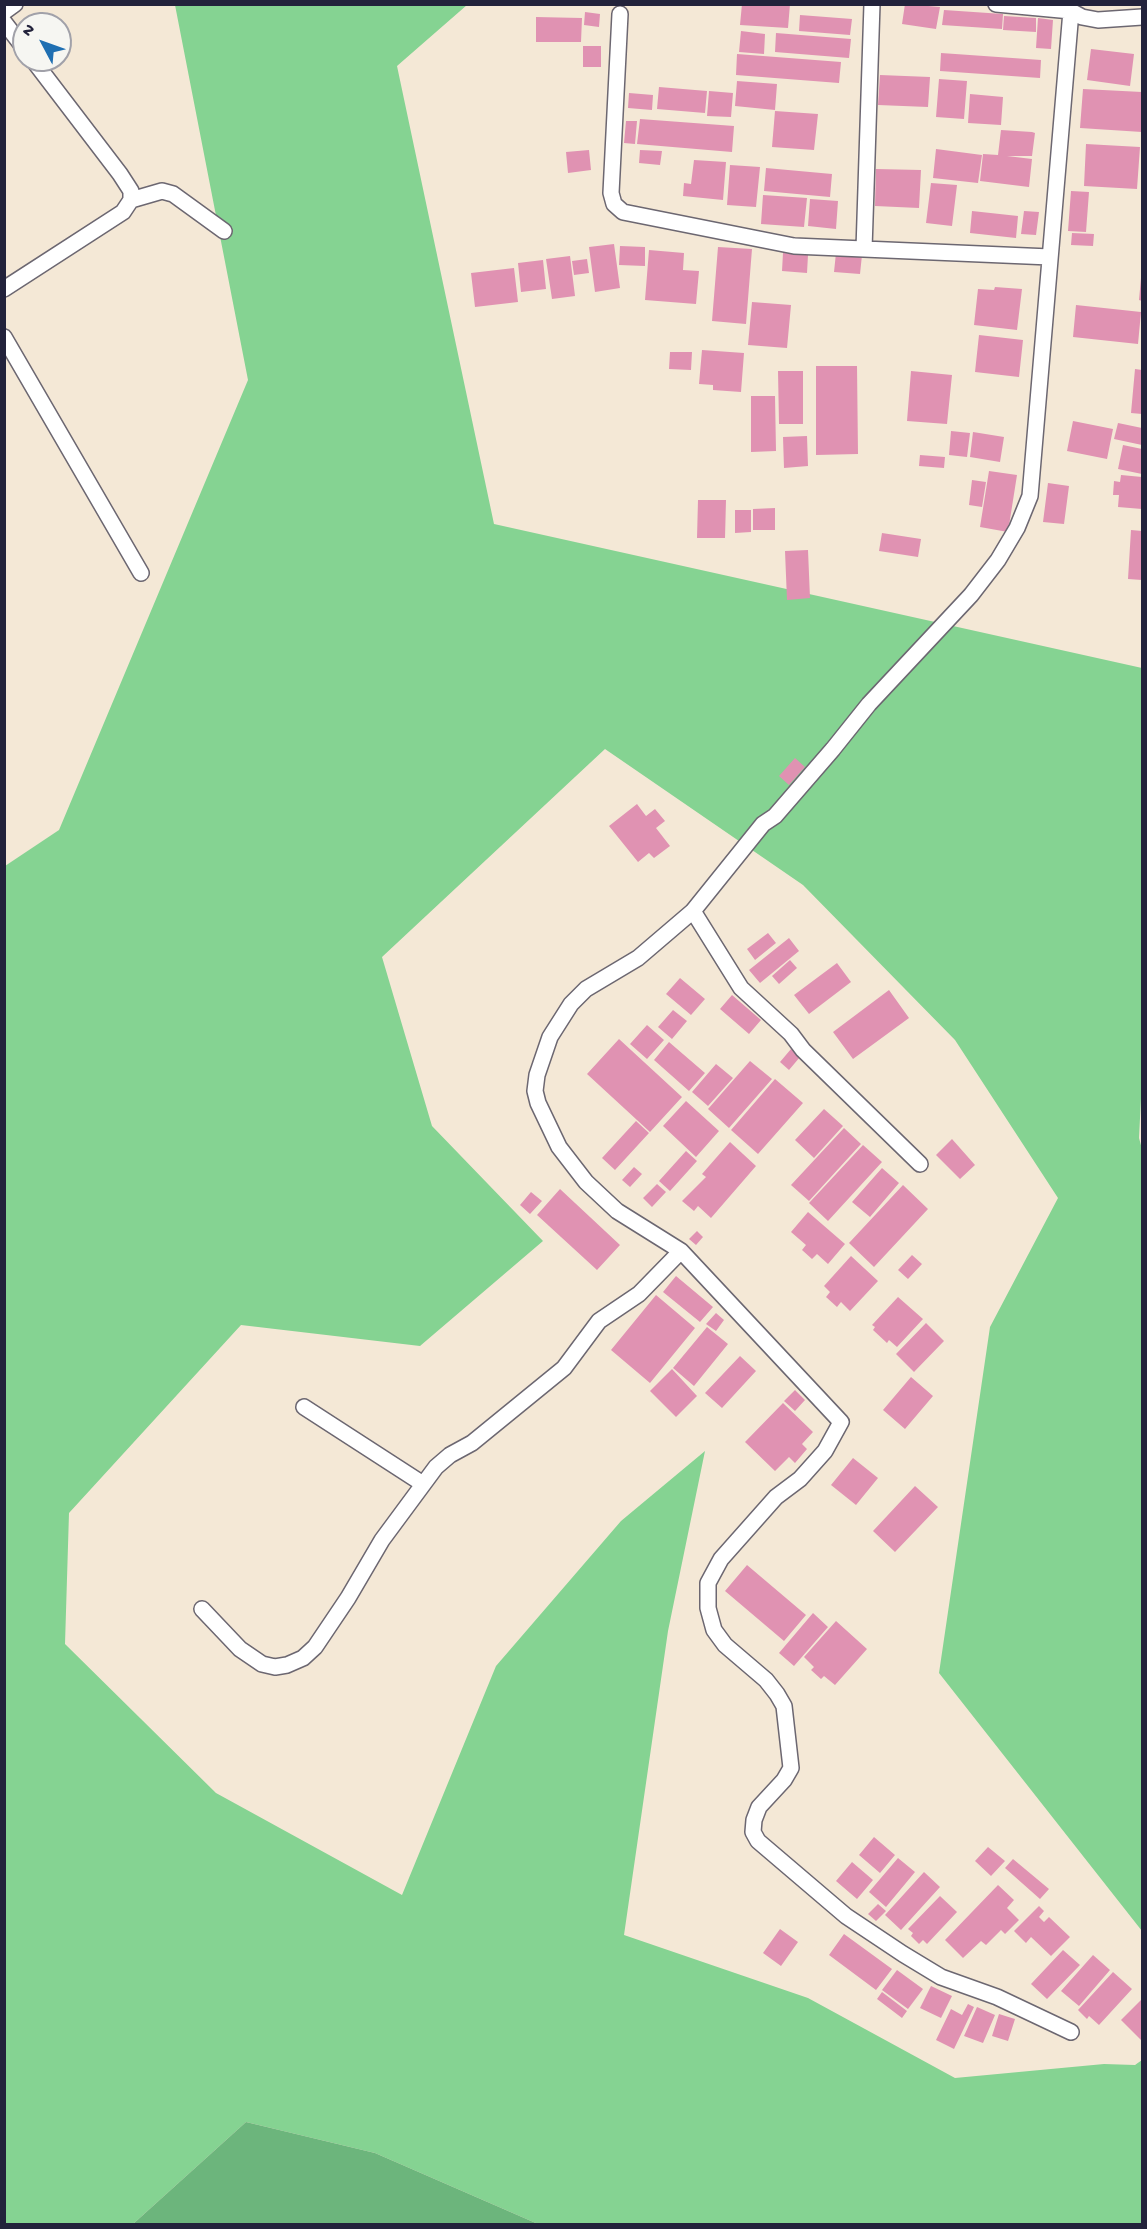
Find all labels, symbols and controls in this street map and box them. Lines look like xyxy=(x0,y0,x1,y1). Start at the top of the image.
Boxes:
north arrow xyxy=(12,12,72,72)
text: N xyxy=(19,21,40,41)

